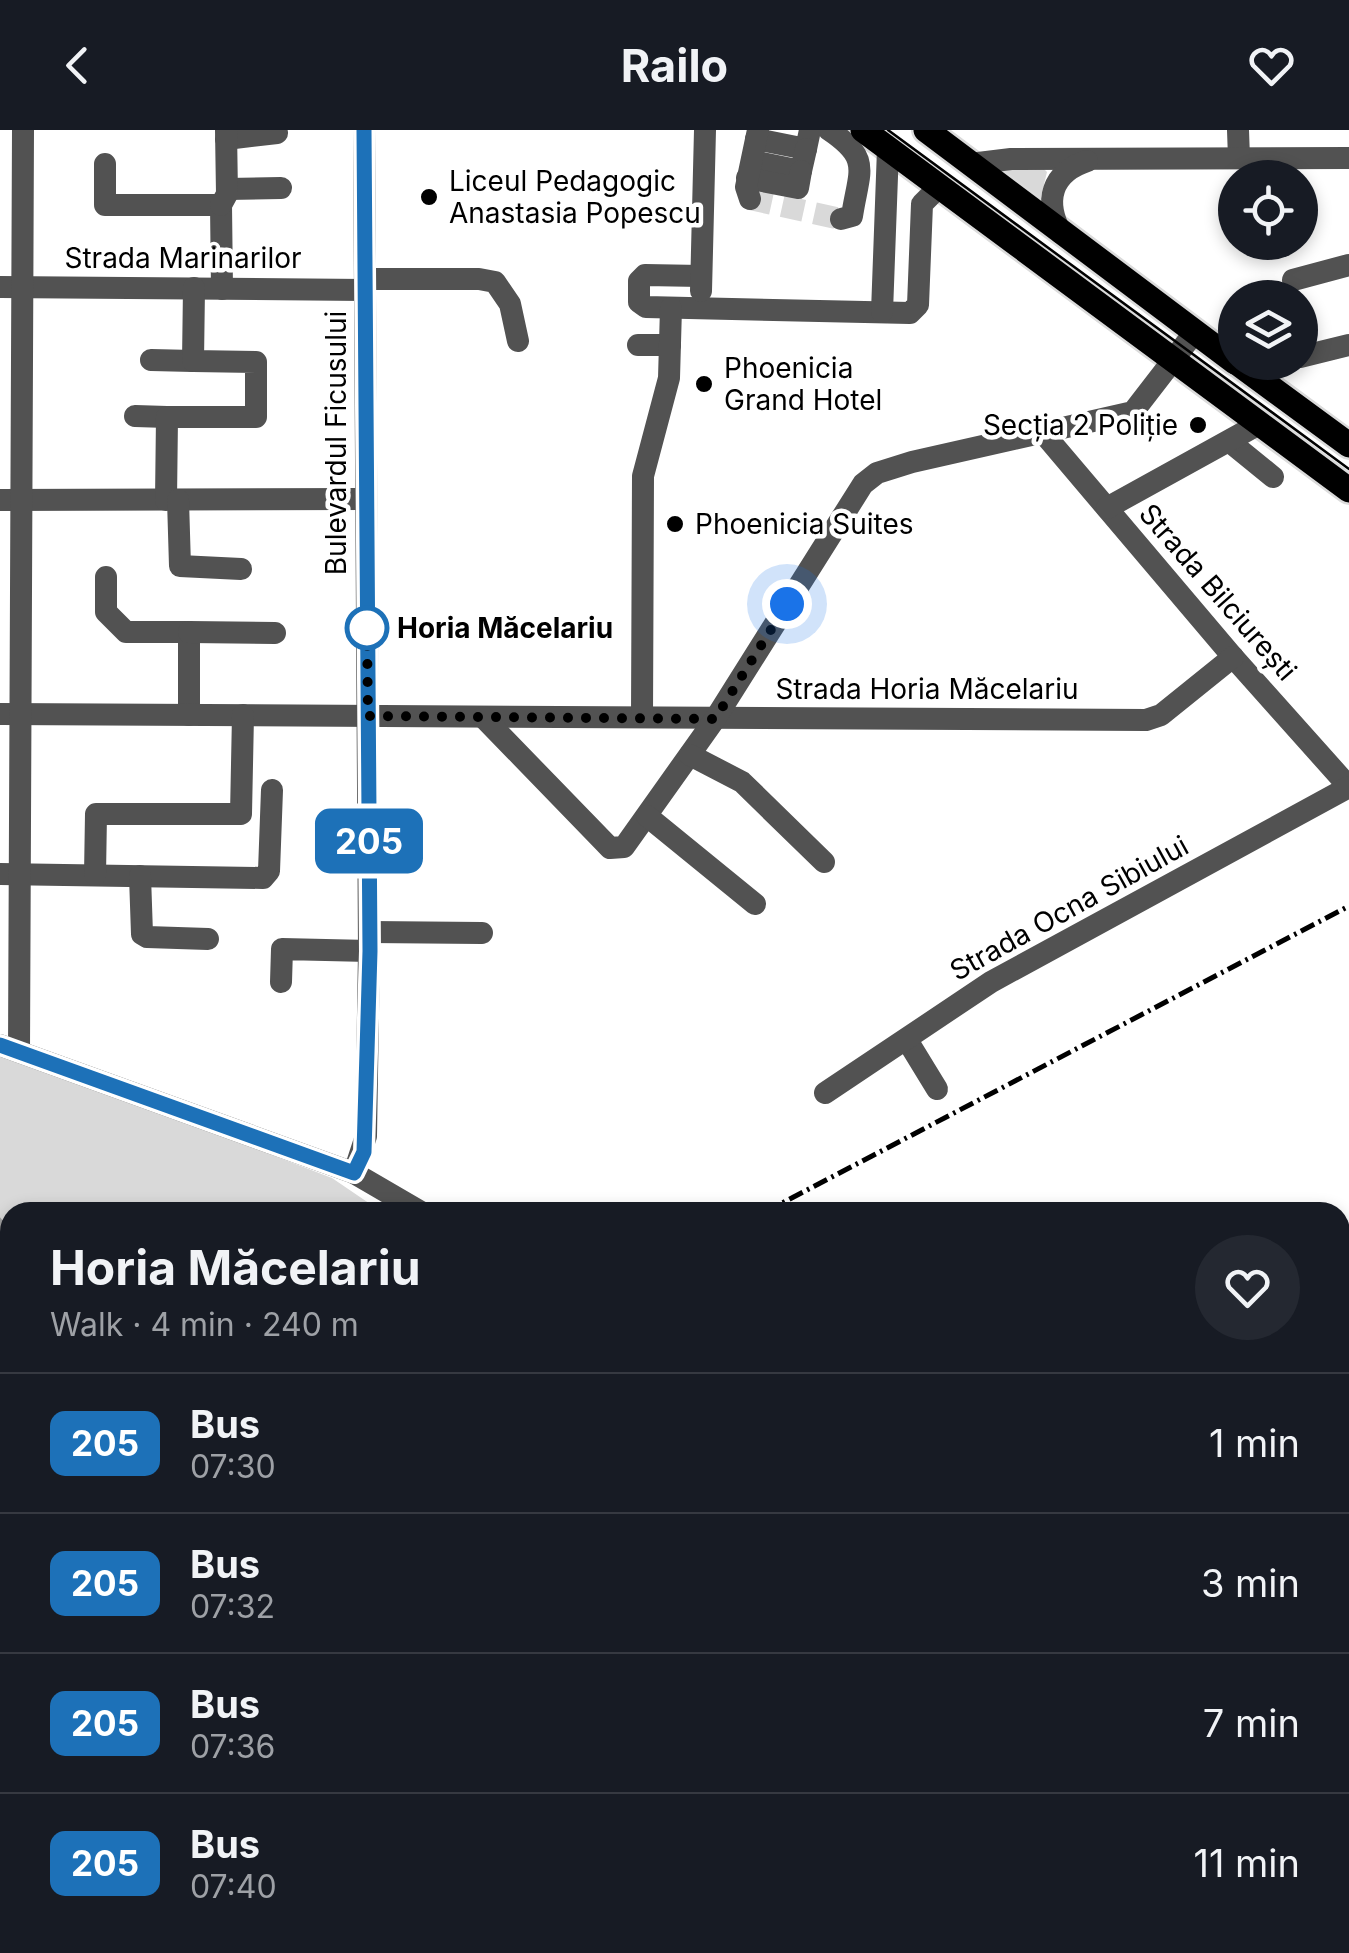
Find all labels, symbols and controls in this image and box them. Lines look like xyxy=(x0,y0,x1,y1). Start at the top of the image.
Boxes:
icon: back xyxy=(50,38,105,93)
text: Railo xyxy=(621,38,728,93)
icon: heart xyxy=(1244,38,1299,93)
map controls xyxy=(1218,160,1318,380)
button: locate xyxy=(1218,160,1318,260)
place label: Liceul Pedagogic Anastasia Popescu xyxy=(449,164,701,230)
marker: Liceul Pedagogic Anastasia Popescu xyxy=(418,186,440,208)
street label: Strada Marinarilor xyxy=(64,241,302,275)
button: layers xyxy=(1218,280,1318,380)
street label: Bulevardul Ficusului xyxy=(319,311,353,575)
place label: Phoenicia Grand Hotel xyxy=(724,351,882,417)
marker: Phoenicia Grand Hotel xyxy=(693,373,715,395)
place label: Secția 2 Poliție xyxy=(983,408,1178,442)
marker: Secția 2 Poliție xyxy=(1187,414,1209,436)
street label: Strada Bilciurești xyxy=(1132,497,1304,687)
place label: Phoenicia Suites xyxy=(695,507,914,541)
marker: Phoenicia Suites xyxy=(664,513,686,535)
your location xyxy=(762,579,812,629)
marker: Horia Măcelariu xyxy=(346,607,388,649)
place label: Horia Măcelariu xyxy=(397,611,613,645)
street label: Strada Horia Măcelariu xyxy=(775,672,1079,706)
line badge: 205 xyxy=(312,808,426,874)
text: 205 xyxy=(335,820,403,862)
street label: Strada Ocna Sibiului xyxy=(944,828,1194,988)
button: heart xyxy=(1195,1235,1300,1340)
text: Horia Măcelariu xyxy=(50,1238,421,1297)
text: Walk · 4 min · 240 m xyxy=(50,1305,359,1344)
text: Bus xyxy=(190,1401,260,1447)
text: 1 min xyxy=(1209,1420,1300,1466)
text: 205 xyxy=(71,1422,139,1464)
text: 07:30 xyxy=(190,1447,276,1486)
text: Bus xyxy=(190,1541,260,1587)
text: 3 min xyxy=(1201,1560,1300,1606)
text: 205 xyxy=(71,1562,139,1604)
text: 07:32 xyxy=(190,1587,275,1626)
text: Bus xyxy=(190,1681,260,1727)
text: 7 min xyxy=(1203,1700,1300,1746)
text: 205 xyxy=(71,1702,139,1744)
text: 07:36 xyxy=(190,1727,275,1766)
text: Bus xyxy=(190,1821,260,1867)
text: 11 min xyxy=(1193,1840,1300,1886)
text: 205 xyxy=(71,1842,139,1884)
text: 07:40 xyxy=(190,1867,277,1906)

